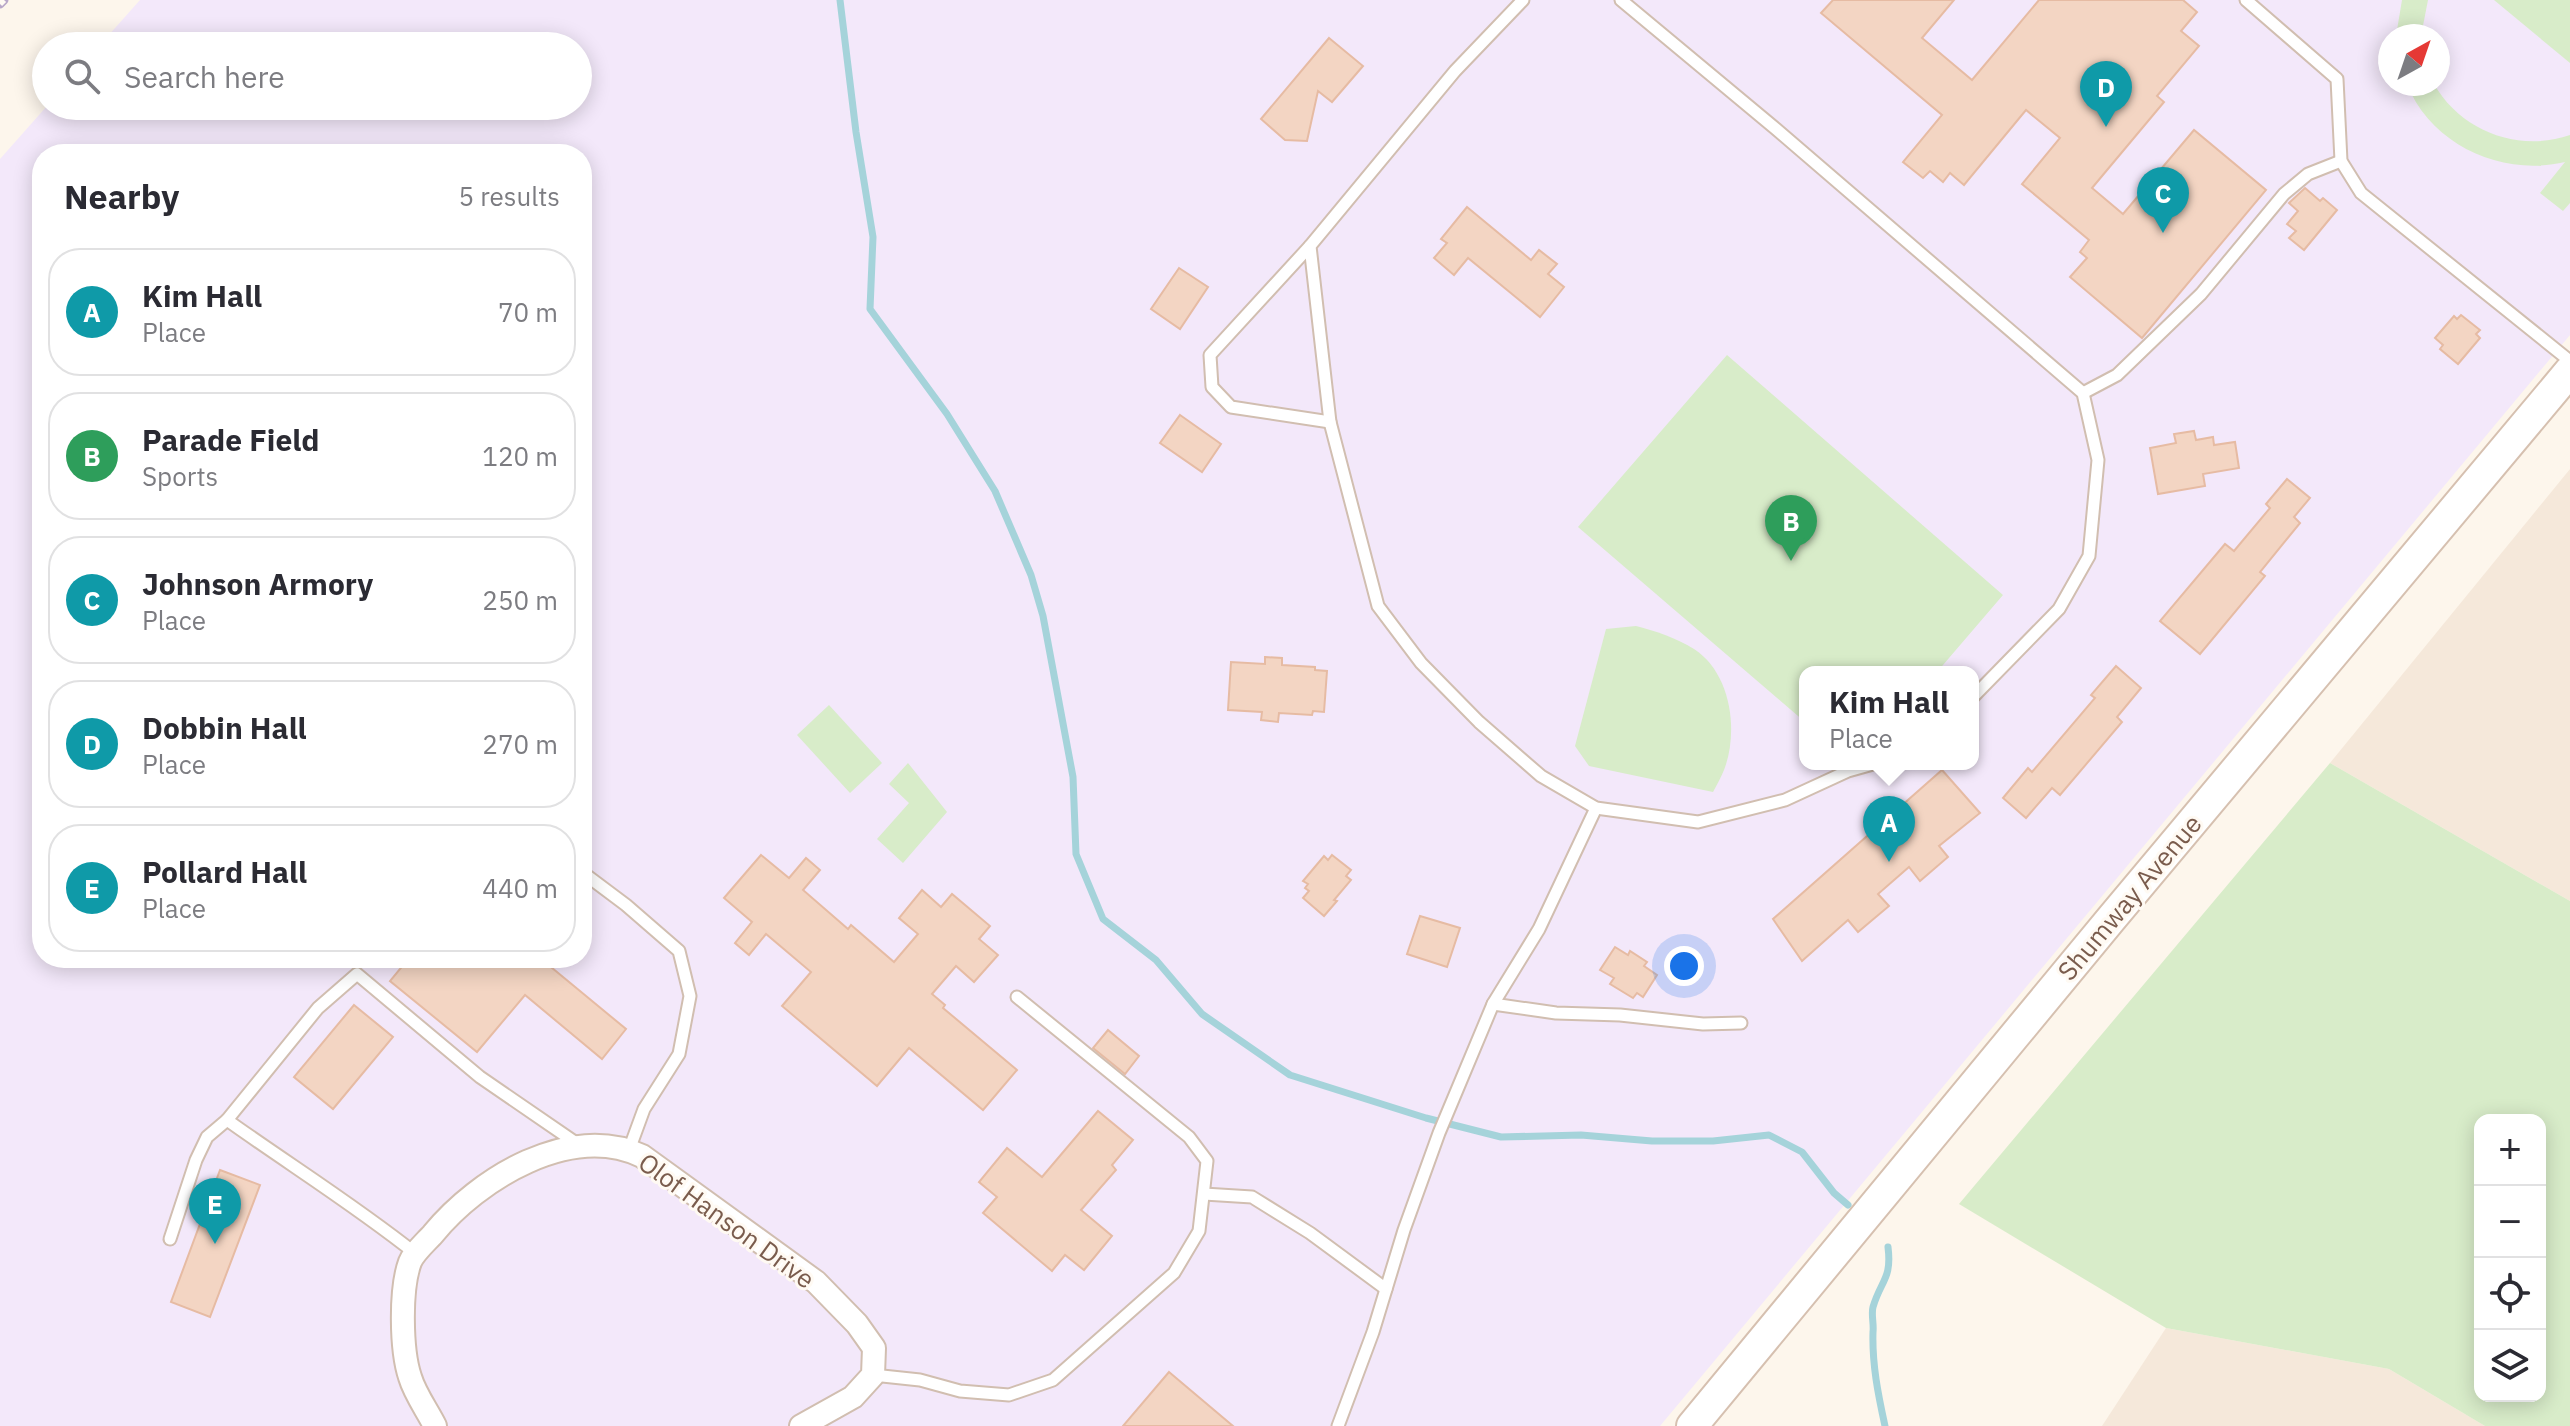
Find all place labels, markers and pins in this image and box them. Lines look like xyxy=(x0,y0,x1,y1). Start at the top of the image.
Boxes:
pin: D xyxy=(2080,61,2132,127)
pin: C xyxy=(2137,167,2189,233)
pin: B xyxy=(1765,495,1817,561)
pin: A xyxy=(1863,796,1915,862)
pin: E xyxy=(189,1178,241,1244)

